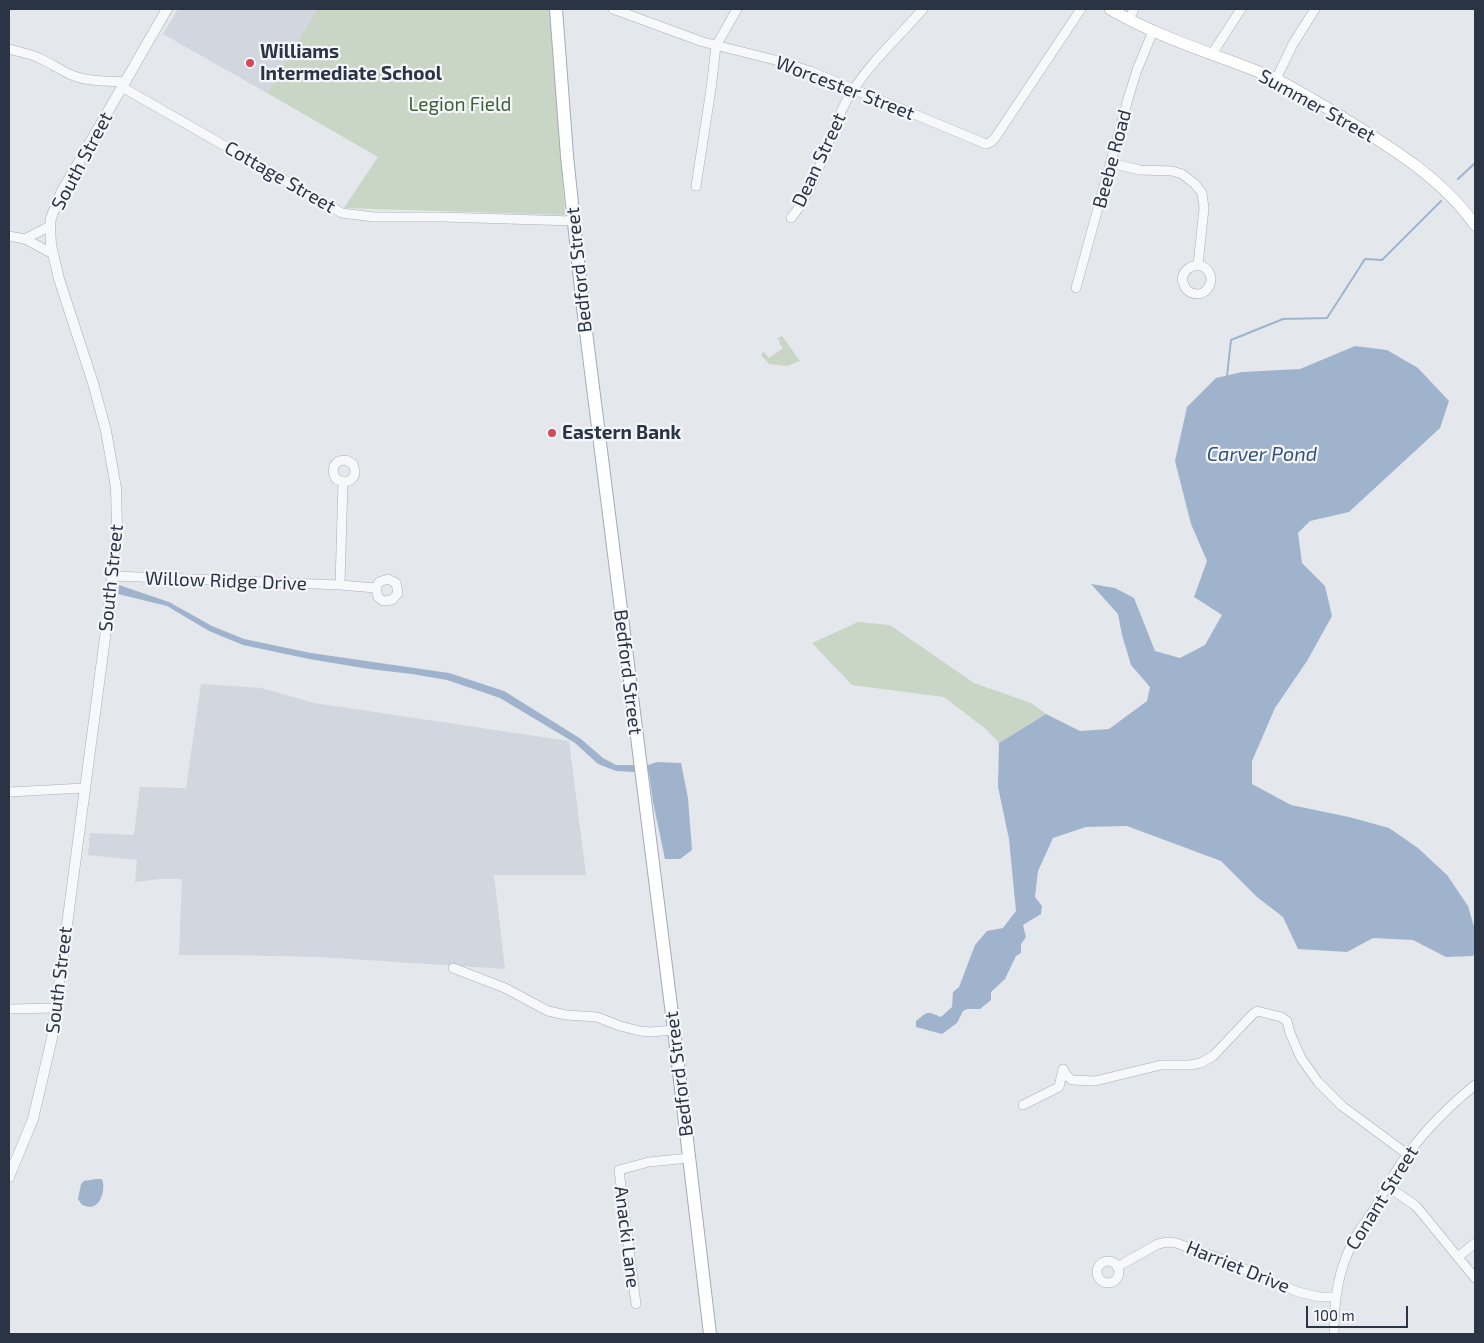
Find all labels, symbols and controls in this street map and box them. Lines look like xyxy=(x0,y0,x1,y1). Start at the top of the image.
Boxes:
place label: Williams Intermediate School xyxy=(260,41,442,85)
street label: Worcester Street xyxy=(772,51,918,125)
marker: Williams Intermediate School xyxy=(244,57,256,69)
street label: Summer Street xyxy=(1255,65,1379,147)
park label: Legion Field xyxy=(409,94,511,116)
street label: Beebe Road xyxy=(1088,107,1136,211)
street label: South Street xyxy=(47,108,117,214)
street label: Dean Street xyxy=(787,109,851,211)
street label: Cottage Street xyxy=(220,136,340,218)
street label: Bedford Street xyxy=(561,206,597,334)
place label: Eastern Bank xyxy=(562,422,681,444)
marker: Eastern Bank xyxy=(546,427,558,439)
water label: Carver Pond xyxy=(1207,442,1317,466)
street label: South Street xyxy=(94,523,128,633)
street label: Willow Ridge Drive xyxy=(145,567,307,595)
street label: Bedford Street xyxy=(609,608,647,736)
street label: South Street xyxy=(41,925,77,1035)
street label: Bedford Street xyxy=(660,1010,698,1138)
street label: Conant Street xyxy=(1341,1142,1423,1254)
street label: Anacki Lane xyxy=(609,1185,645,1289)
street label: Harriet Drive xyxy=(1183,1236,1293,1298)
scale bar xyxy=(1309,1296,1412,1328)
text: 100 m xyxy=(1314,1306,1355,1324)

